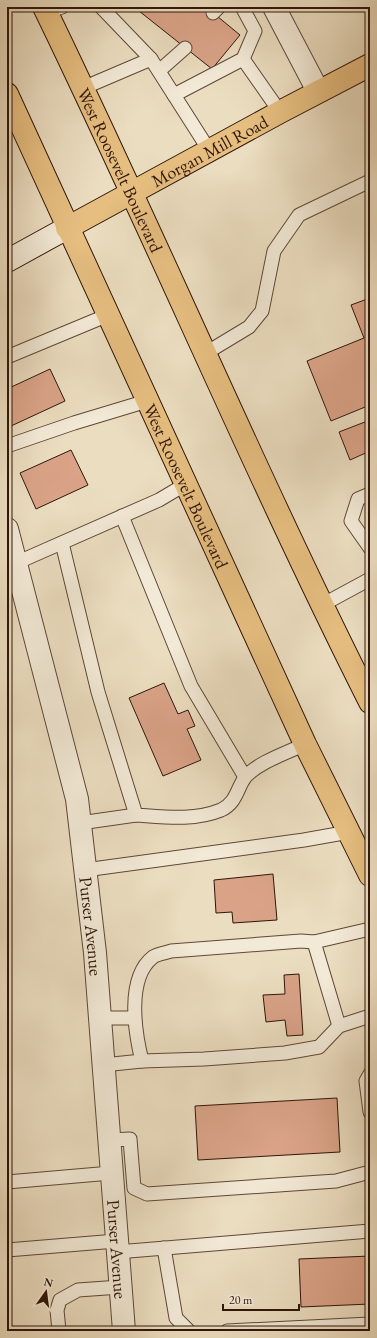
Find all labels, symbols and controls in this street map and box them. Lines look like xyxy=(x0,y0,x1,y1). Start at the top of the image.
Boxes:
street label: West Roosevelt Boulevard xyxy=(73,84,169,256)
street label: Morgan Mill Road xyxy=(147,109,272,192)
street label: West Roosevelt Boulevard xyxy=(139,400,235,573)
street label: Purser Avenue xyxy=(75,875,108,977)
street label: Purser Avenue xyxy=(102,1199,133,1300)
north arrow xyxy=(26,1272,66,1312)
text: N xyxy=(42,1274,55,1290)
scale bar xyxy=(223,1286,299,1312)
text: 20 m xyxy=(229,1292,253,1308)

